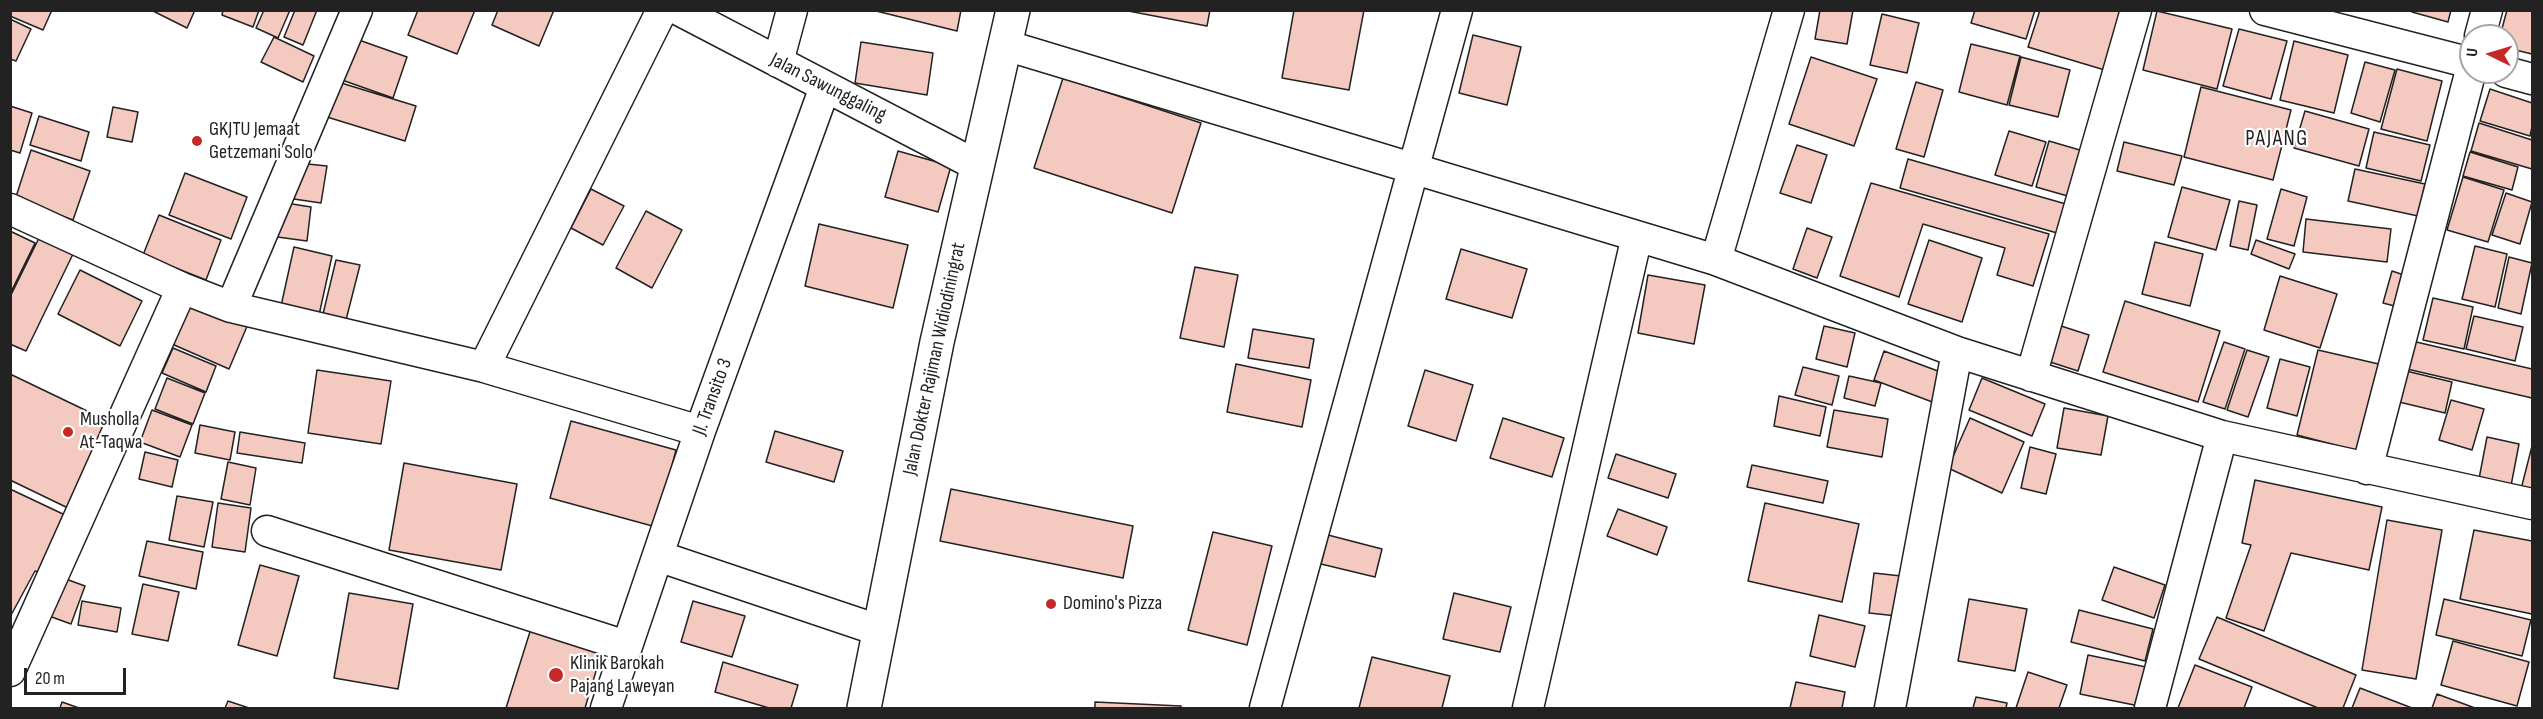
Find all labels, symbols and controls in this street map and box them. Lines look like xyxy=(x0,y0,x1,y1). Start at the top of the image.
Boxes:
north arrow xyxy=(2459,24,2519,84)
street label: Jalan Sawunggaling xyxy=(766,48,890,128)
text: U xyxy=(2463,48,2482,58)
place label: GKJTU Jemaat Getzemani Solo xyxy=(209,118,313,165)
district label: PAJANG xyxy=(2245,126,2309,152)
marker: GKJTU Jemaat Getzemani Solo xyxy=(190,134,204,148)
street label: Jalan Dokter Rajiman Widiodiningrat xyxy=(899,241,971,477)
street label: Jl. Transito 3 xyxy=(688,355,738,439)
place label: Musholla At-Taqwa xyxy=(80,408,143,455)
marker: Musholla At-Taqwa xyxy=(61,425,75,439)
place label: Domino's Pizza xyxy=(1063,592,1162,616)
marker: Domino's Pizza xyxy=(1044,597,1058,611)
place label: Klinik Barokah Pajang Laweyan xyxy=(570,652,675,699)
scale bar xyxy=(27,656,129,694)
marker: Klinik Barokah Pajang Laweyan xyxy=(547,666,565,684)
text: 20 m xyxy=(35,668,65,689)

